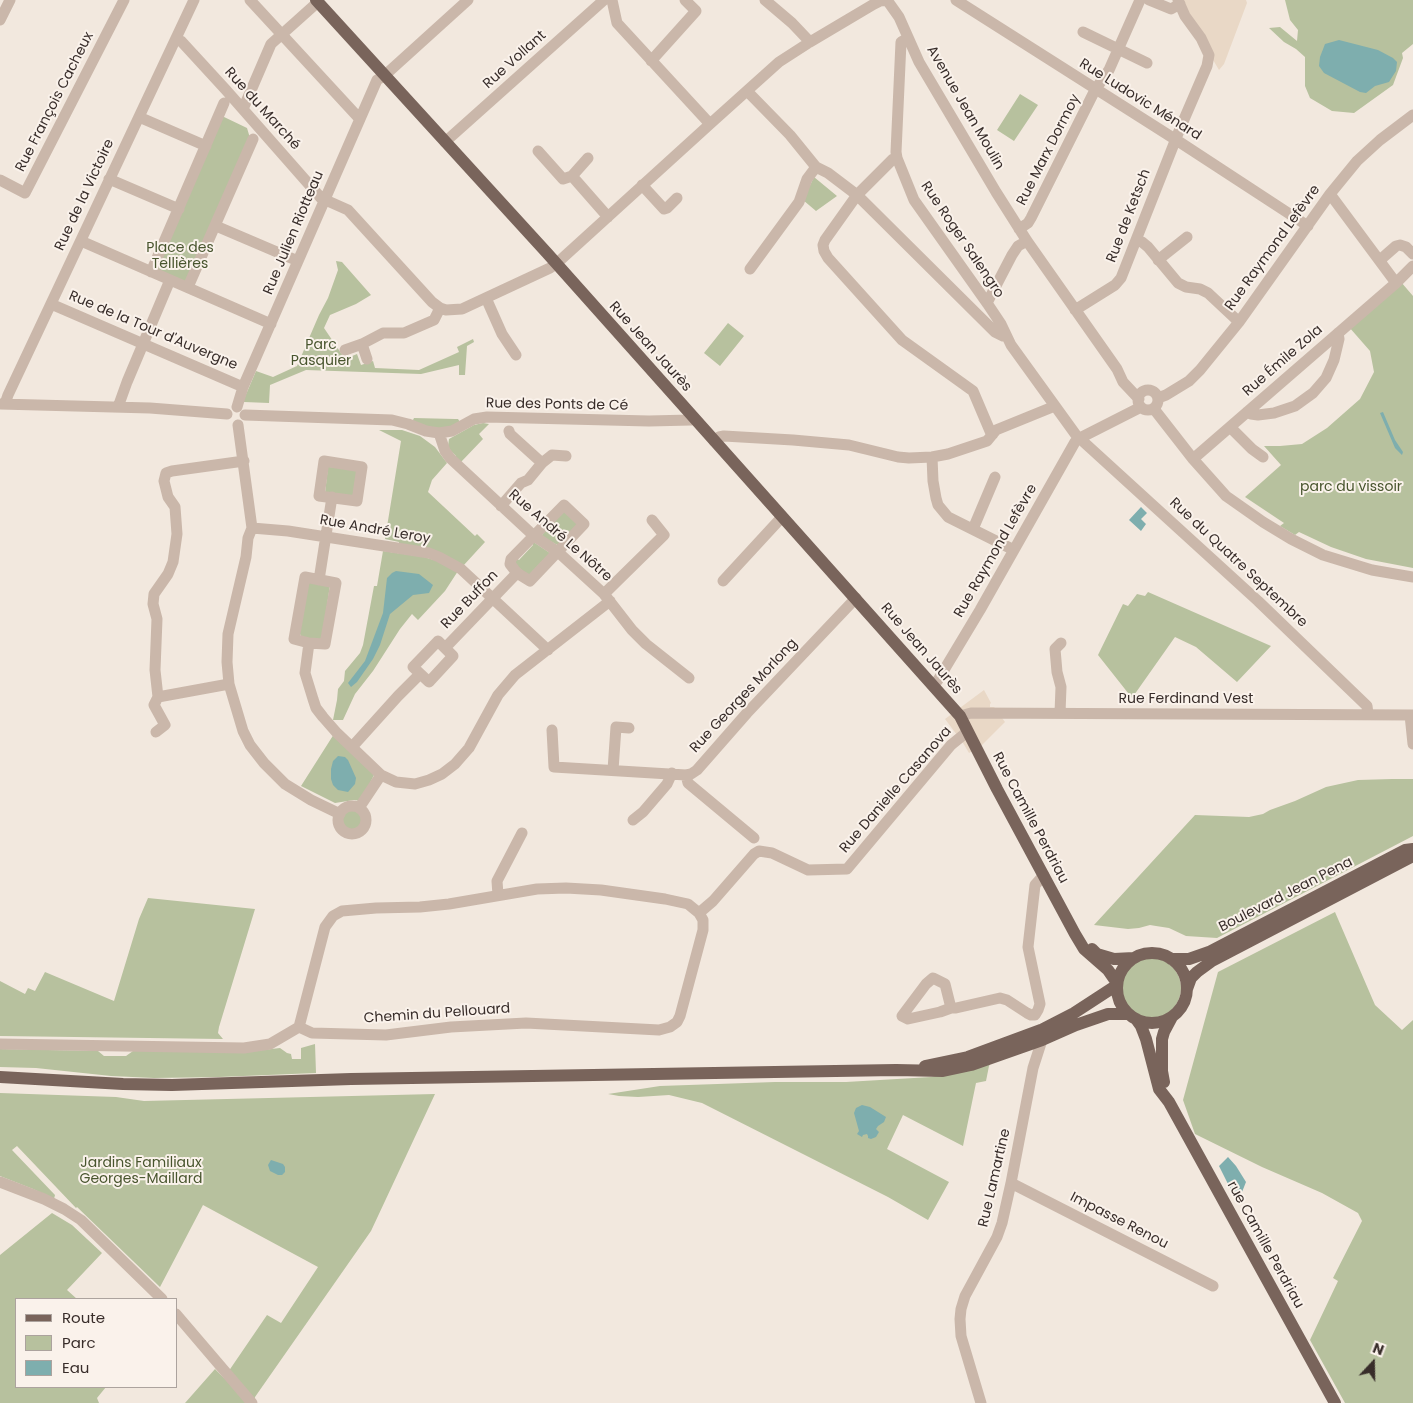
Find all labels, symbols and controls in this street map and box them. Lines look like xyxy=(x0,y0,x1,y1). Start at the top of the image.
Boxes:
street label: Rue Vollant xyxy=(480,27,550,93)
street label: Rue François Cacheux xyxy=(12,29,98,175)
street label: Avenue Jean Moulin xyxy=(923,43,1007,173)
street label: Rue Ludovic Ménard xyxy=(1076,56,1204,144)
street label: Rue du Marché xyxy=(221,64,303,154)
street label: Rue Marx Dormoy xyxy=(1014,92,1084,208)
street label: Rue de la Victoire xyxy=(52,137,118,253)
street label: Rue de Ketsch xyxy=(1103,167,1155,265)
street label: Rue Julien Riotteau xyxy=(260,169,328,297)
street label: Rue Roger Salengro xyxy=(917,179,1007,301)
street label: Rue Raymond Lefèvre xyxy=(1222,182,1324,314)
park label: Place des Tellières xyxy=(146,240,214,272)
street label: Rue de la Tour d'Auvergne xyxy=(66,288,240,374)
street label: Rue Jean Jaurès xyxy=(605,299,695,395)
street label: Rue Émile Zola xyxy=(1240,322,1326,400)
park label: Parc Pasquier xyxy=(291,337,351,370)
street label: Rue des Ponts de Cé xyxy=(486,395,628,415)
park label: parc du vissoir xyxy=(1300,479,1402,495)
street label: Rue Raymond Lefèvre xyxy=(951,481,1041,621)
street label: Rue André Le Nôtre xyxy=(505,486,615,586)
street label: Rue du Quatre Septembre xyxy=(1166,495,1310,631)
street label: Rue André Leroy xyxy=(318,512,432,548)
street label: Rue Buffon xyxy=(438,567,502,633)
street label: Rue Jean Jaurès xyxy=(877,600,965,698)
street label: Rue Georges Morlong xyxy=(687,635,801,757)
street label: Rue Ferdinand Vest xyxy=(1119,691,1253,707)
street label: Rue Danielle Casanova xyxy=(837,723,955,857)
street label: Rue Camille Perdriau xyxy=(988,750,1072,886)
street label: Boulevard Jean Pena xyxy=(1216,854,1356,936)
street label: Chemin du Pellouard xyxy=(363,1000,511,1028)
street label: Rue Lamartine xyxy=(975,1127,1015,1229)
park label: Jardins Familiaux Georges-Maillard xyxy=(80,1155,202,1188)
street label: rue Camille Perdriau xyxy=(1223,1179,1307,1311)
street label: Impasse Renou xyxy=(1067,1189,1171,1253)
legend xyxy=(15,1298,178,1388)
text: Route xyxy=(62,1307,105,1328)
text: Parc xyxy=(62,1332,96,1353)
north arrow xyxy=(1348,1338,1398,1388)
text: N xyxy=(1370,1338,1387,1360)
text: Eau xyxy=(62,1357,89,1378)

